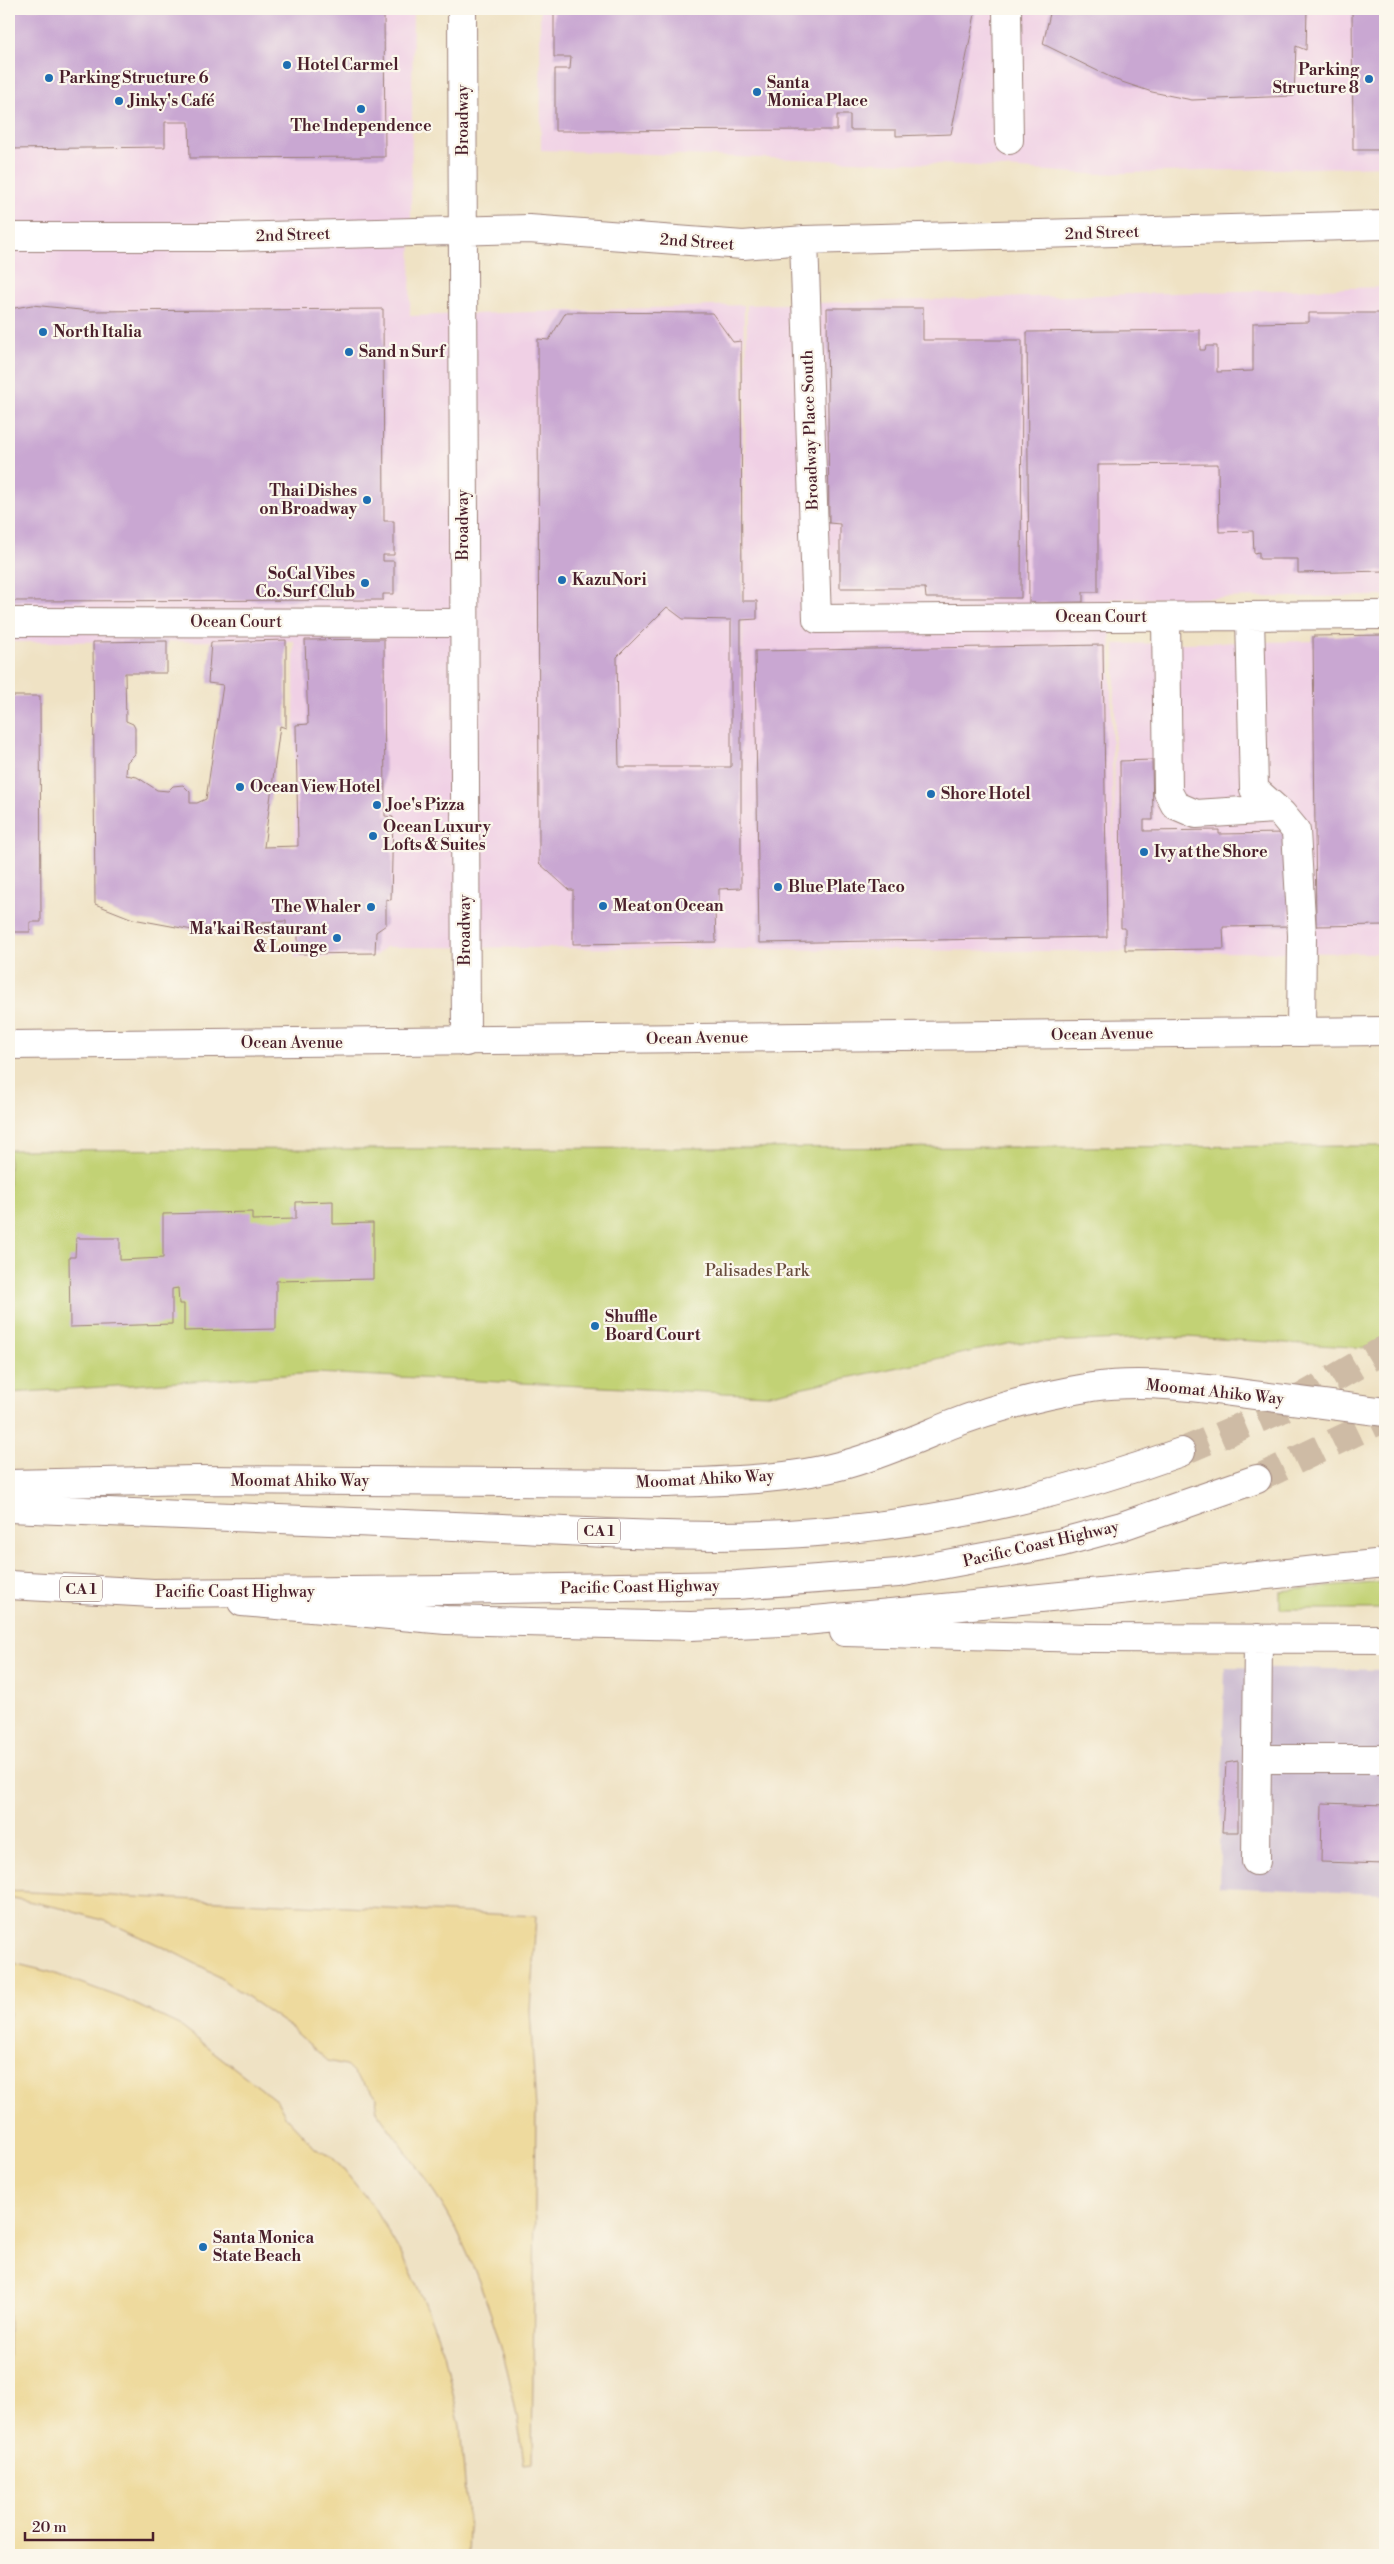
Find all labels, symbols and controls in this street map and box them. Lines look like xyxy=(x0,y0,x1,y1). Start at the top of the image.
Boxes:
place label: Hotel Carmel xyxy=(297,55,399,75)
marker: Hotel Carmel xyxy=(281,59,293,71)
place label: Parking Structure 8 xyxy=(1273,60,1360,98)
place label: Parking Structure 6 xyxy=(59,68,209,88)
marker: Parking Structure 6 xyxy=(43,72,55,84)
place label: Santa Monica Place xyxy=(767,73,868,111)
marker: Parking Structure 8 xyxy=(1363,73,1375,85)
street label: Broadway xyxy=(453,84,473,157)
marker: Santa Monica Place xyxy=(751,86,763,98)
place label: Jinky's Café xyxy=(127,91,215,111)
marker: Jinky's Café xyxy=(113,95,125,107)
marker: The Independence xyxy=(355,103,367,115)
place label: The Independence xyxy=(290,116,432,136)
street label: 2nd Street xyxy=(1064,222,1140,244)
street label: 2nd Street xyxy=(255,224,331,246)
street label: 2nd Street xyxy=(659,229,735,255)
place label: North Italia xyxy=(53,322,142,342)
marker: North Italia xyxy=(37,326,49,338)
place label: Sand n Surf xyxy=(359,342,447,362)
marker: Sand n Surf xyxy=(343,346,355,358)
street label: Broadway Place South xyxy=(797,349,823,512)
place label: Thai Dishes on Broadway xyxy=(259,481,358,519)
street label: Broadway xyxy=(453,489,473,562)
marker: Thai Dishes on Broadway xyxy=(361,494,373,506)
place label: SoCal Vibes Co. Surf Club xyxy=(255,564,355,602)
place label: KazuNori xyxy=(572,570,647,590)
marker: KazuNori xyxy=(556,574,568,586)
marker: SoCal Vibes Co. Surf Club xyxy=(359,577,371,589)
street label: Ocean Court xyxy=(1055,607,1147,627)
street label: Ocean Court xyxy=(190,612,282,632)
place label: Ocean View Hotel xyxy=(250,777,381,797)
marker: Ocean View Hotel xyxy=(234,781,246,793)
place label: Shore Hotel xyxy=(941,784,1031,804)
marker: Shore Hotel xyxy=(925,788,937,800)
place label: Joe's Pizza xyxy=(385,795,465,815)
marker: Joe's Pizza xyxy=(371,799,383,811)
place label: Ocean Luxury Lofts & Suites xyxy=(383,817,492,855)
marker: Ocean Luxury Lofts & Suites xyxy=(367,830,379,842)
place label: Ivy at the Shore xyxy=(1154,842,1268,862)
marker: Ivy at the Shore xyxy=(1138,846,1150,858)
place label: Blue Plate Taco xyxy=(788,877,905,897)
marker: Blue Plate Taco xyxy=(772,881,784,893)
street label: Broadway xyxy=(455,894,475,967)
place label: Meat on Ocean xyxy=(613,896,724,916)
place label: The Whaler xyxy=(272,897,361,917)
marker: Meat on Ocean xyxy=(597,900,609,912)
marker: The Whaler xyxy=(365,901,377,913)
place label: Ma'kai Restaurant & Lounge xyxy=(189,919,327,957)
marker: Ma'kai Restaurant & Lounge xyxy=(331,932,343,944)
street label: Ocean Avenue xyxy=(1051,1023,1153,1045)
street label: Ocean Avenue xyxy=(646,1027,748,1049)
street label: Ocean Avenue xyxy=(241,1033,343,1053)
park label: Palisades Park xyxy=(705,1261,811,1281)
place label: Shuffle Board Court xyxy=(605,1307,701,1345)
marker: Shuffle Board Court xyxy=(589,1320,601,1332)
street label: Moomat Ahiko Way xyxy=(1145,1375,1285,1409)
street label: Moomat Ahiko Way xyxy=(635,1465,775,1493)
street label: Moomat Ahiko Way xyxy=(231,1471,370,1491)
street label: Pacific Coast Highway xyxy=(961,1516,1121,1572)
road number: CA 1 xyxy=(578,1518,620,1544)
road number: CA 1 xyxy=(60,1576,102,1602)
street label: Pacific Coast Highway xyxy=(560,1576,720,1598)
street label: Pacific Coast Highway xyxy=(155,1582,315,1602)
place label: Santa Monica State Beach xyxy=(213,2228,314,2266)
marker: Santa Monica State Beach xyxy=(197,2241,209,2253)
scale bar xyxy=(25,2509,152,2541)
text: 20 m xyxy=(32,2518,67,2537)

